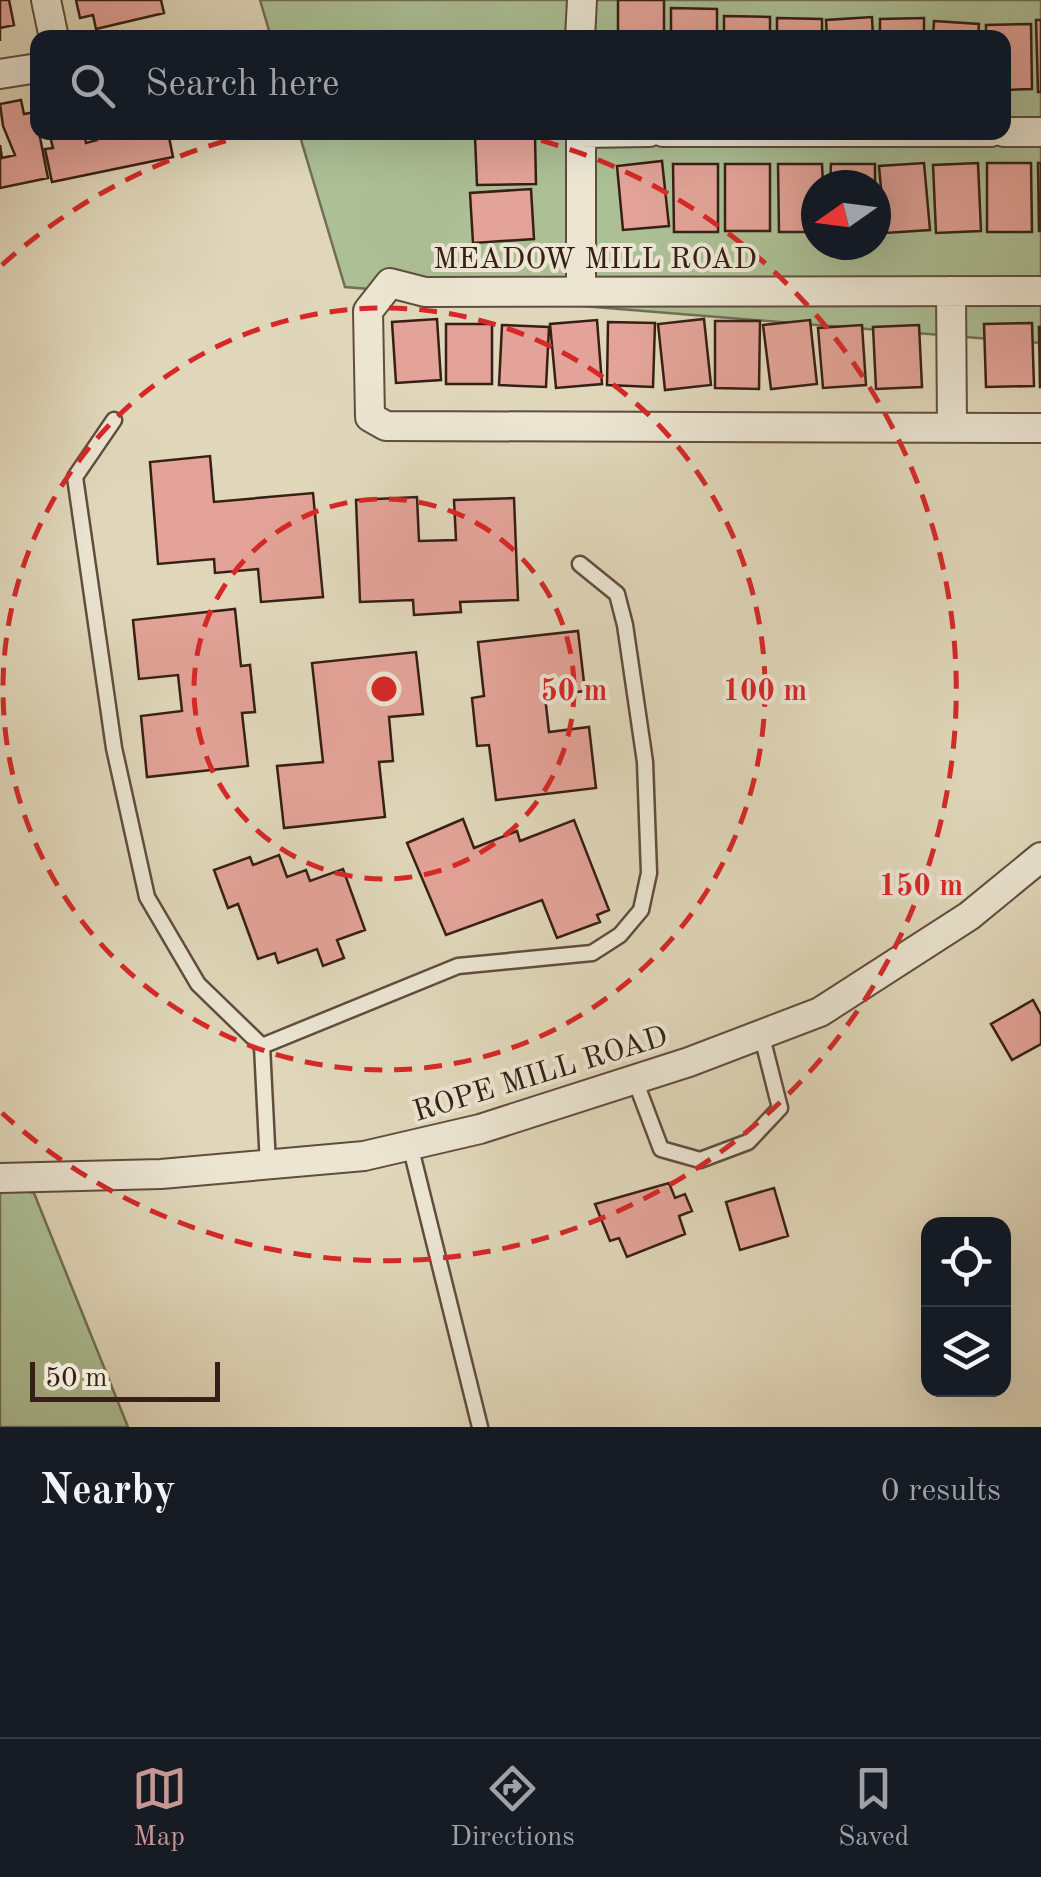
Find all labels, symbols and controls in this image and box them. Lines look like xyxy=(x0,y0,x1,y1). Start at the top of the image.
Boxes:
search box xyxy=(30,30,1011,140)
icon: search xyxy=(65,58,120,113)
text: Search here xyxy=(145,66,340,104)
north arrow xyxy=(801,170,891,260)
street label: MEADOW MILL ROAD xyxy=(433,245,757,275)
centre of rings xyxy=(366,671,402,707)
text: 50 m xyxy=(540,677,608,707)
text: 100 m xyxy=(723,677,807,707)
text: 150 m xyxy=(879,872,963,902)
street label: ROPE MILL ROAD xyxy=(410,1022,671,1128)
map controls xyxy=(921,1217,1011,1397)
button: locate xyxy=(921,1217,1011,1307)
button: layers xyxy=(921,1307,1011,1397)
scale bar xyxy=(30,1357,220,1402)
text: 50 m xyxy=(45,1365,108,1393)
text: Nearby xyxy=(40,1471,176,1513)
text: 0 results xyxy=(881,1476,1001,1508)
tab: Map xyxy=(132,1761,187,1856)
tab: Directions xyxy=(450,1761,575,1856)
tab: Saved xyxy=(838,1761,909,1856)

